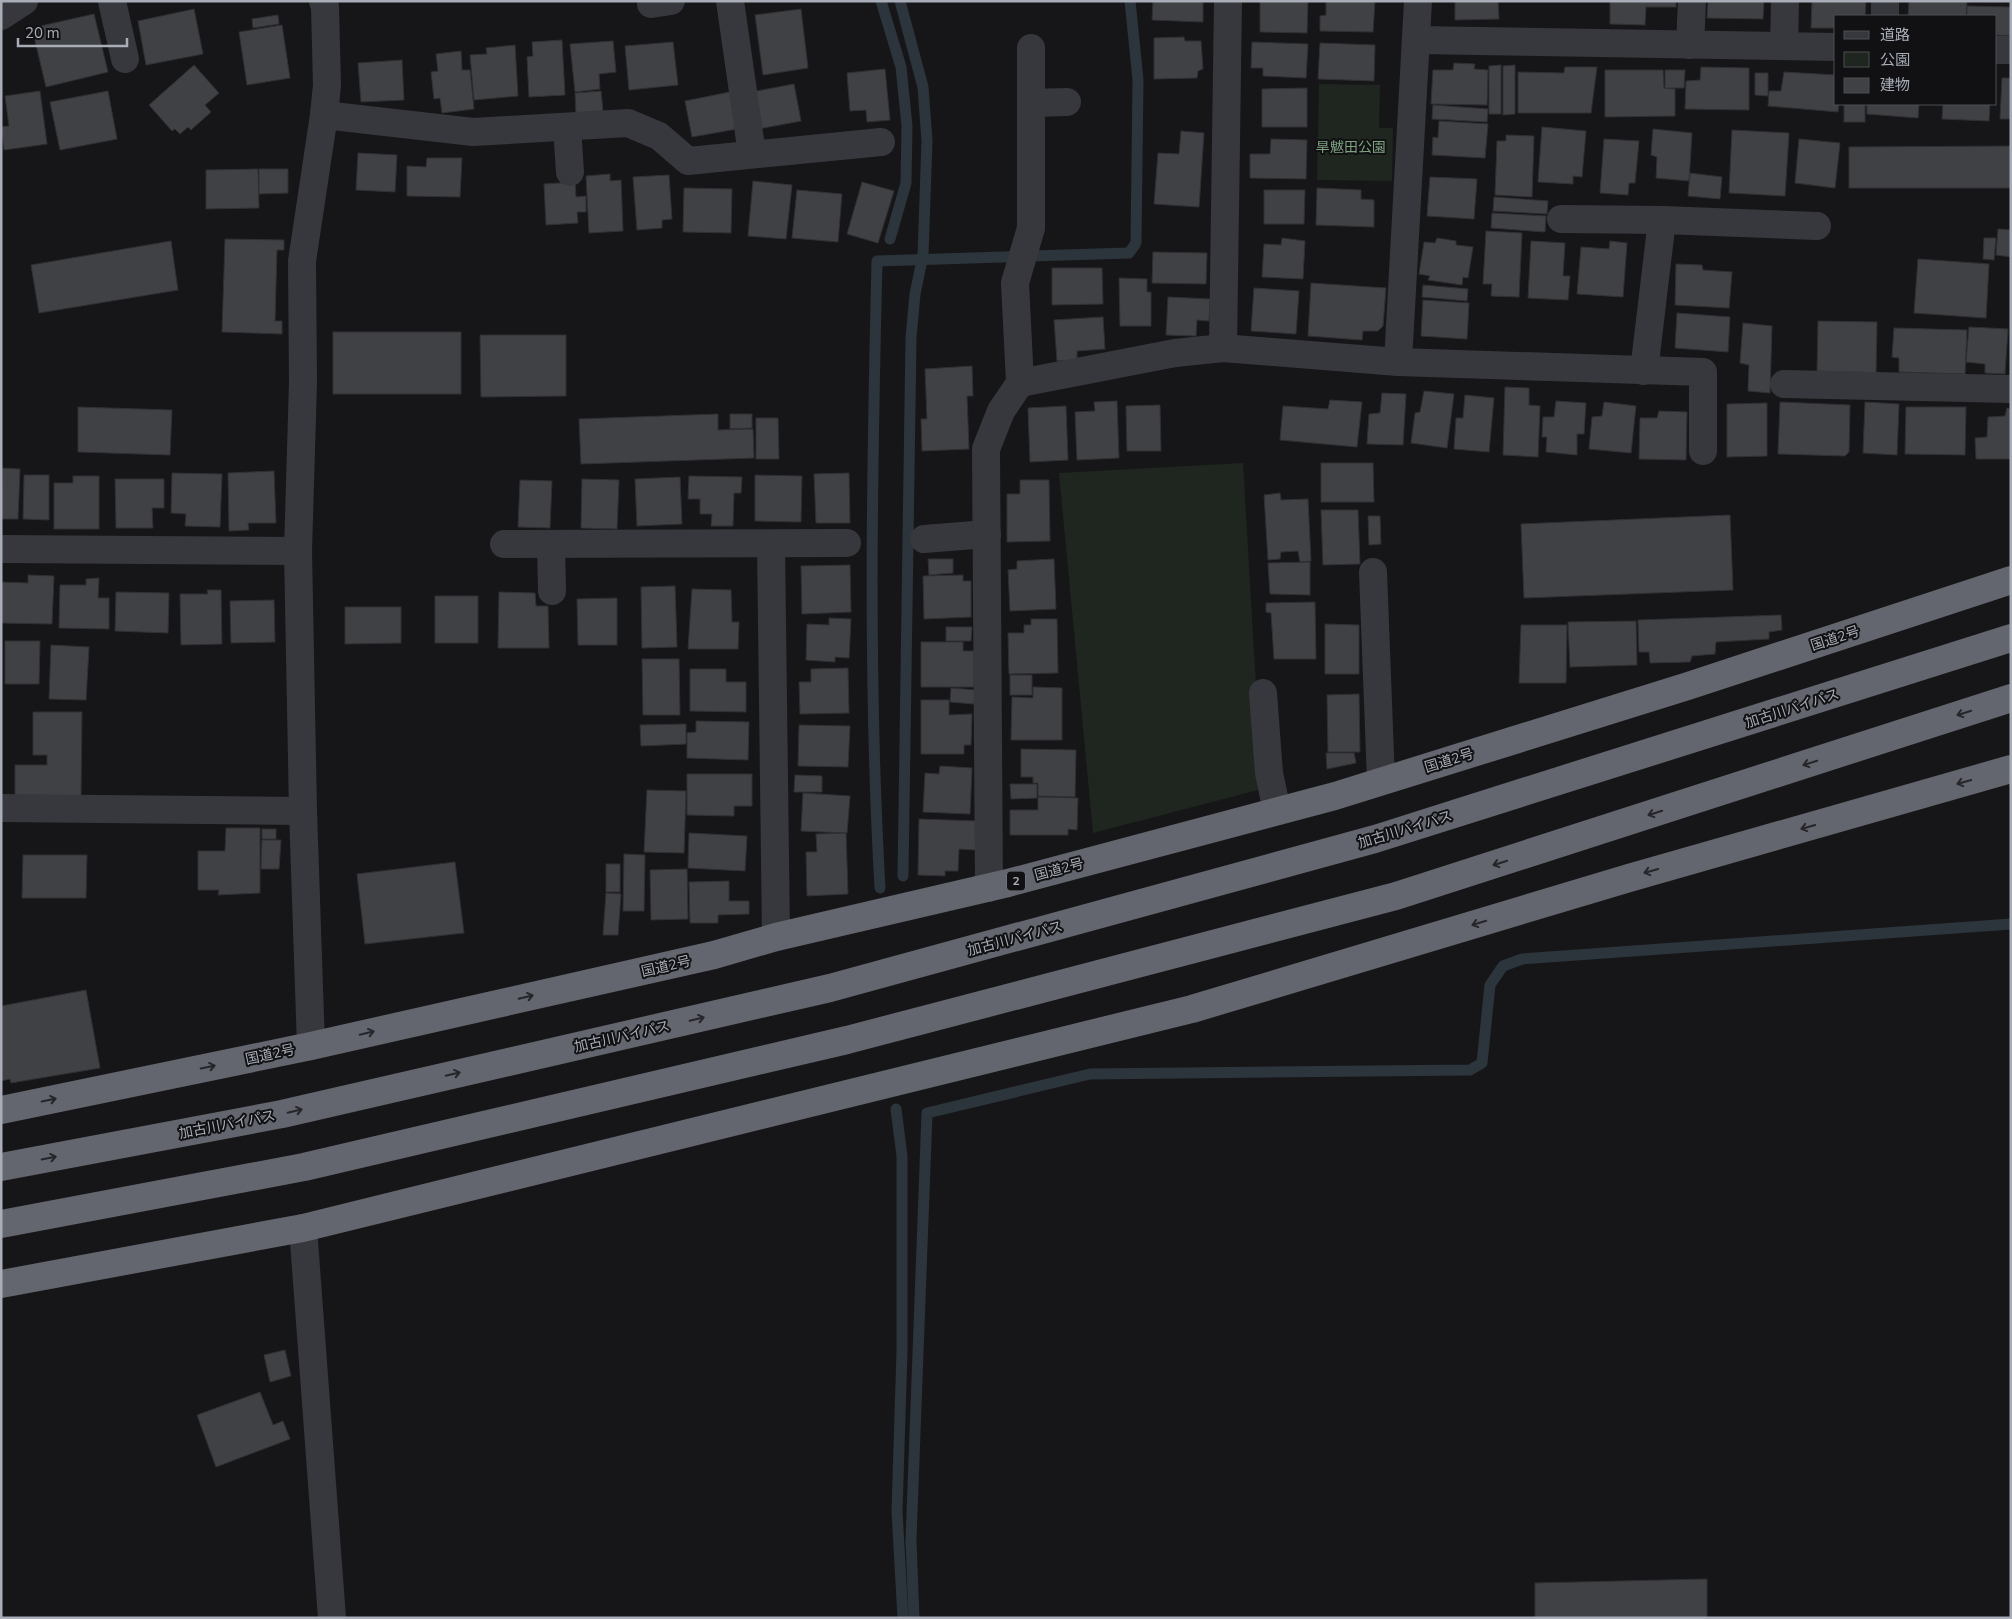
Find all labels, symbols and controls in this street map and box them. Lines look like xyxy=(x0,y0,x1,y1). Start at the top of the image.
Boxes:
scale bar xyxy=(18,15,126,47)
legend xyxy=(1834,15,1997,105)
text: 20 m xyxy=(25,23,60,43)
text: 道路 xyxy=(1880,25,1910,45)
text: 公園 xyxy=(1880,50,1910,70)
text: 建物 xyxy=(1880,75,1910,95)
park label: 旱魃田公園 xyxy=(1316,138,1386,157)
street label: 国道2号 xyxy=(1808,622,1862,655)
street label: 加古川バイパス xyxy=(1743,684,1842,733)
one-way arrow xyxy=(1957,709,1973,719)
street label: 国道2号 xyxy=(1422,744,1476,777)
one-way arrow xyxy=(1802,759,1818,768)
one-way arrow xyxy=(1956,778,1972,788)
street label: 加古川バイパス xyxy=(1356,806,1455,853)
one-way arrow xyxy=(1648,809,1663,818)
one-way arrow xyxy=(1800,822,1816,832)
street label: 国道2号 xyxy=(1032,854,1086,885)
one-way arrow xyxy=(1493,858,1509,868)
one-way arrow xyxy=(1644,867,1660,877)
road number: 2 xyxy=(1007,871,1025,890)
street label: 加古川バイパス xyxy=(965,917,1065,960)
one-way arrow xyxy=(1471,918,1487,928)
street label: 国道2号 xyxy=(639,952,693,981)
one-way arrow xyxy=(517,992,533,1002)
one-way arrow xyxy=(688,1013,704,1023)
street label: 加古川バイパス xyxy=(572,1016,672,1057)
one-way arrow xyxy=(359,1028,375,1037)
street label: 国道2号 xyxy=(243,1040,297,1069)
one-way arrow xyxy=(200,1062,216,1071)
one-way arrow xyxy=(444,1069,460,1078)
one-way arrow xyxy=(41,1095,57,1104)
street label: 加古川バイパス xyxy=(177,1106,277,1143)
one-way arrow xyxy=(286,1106,302,1115)
one-way arrow xyxy=(41,1153,57,1163)

